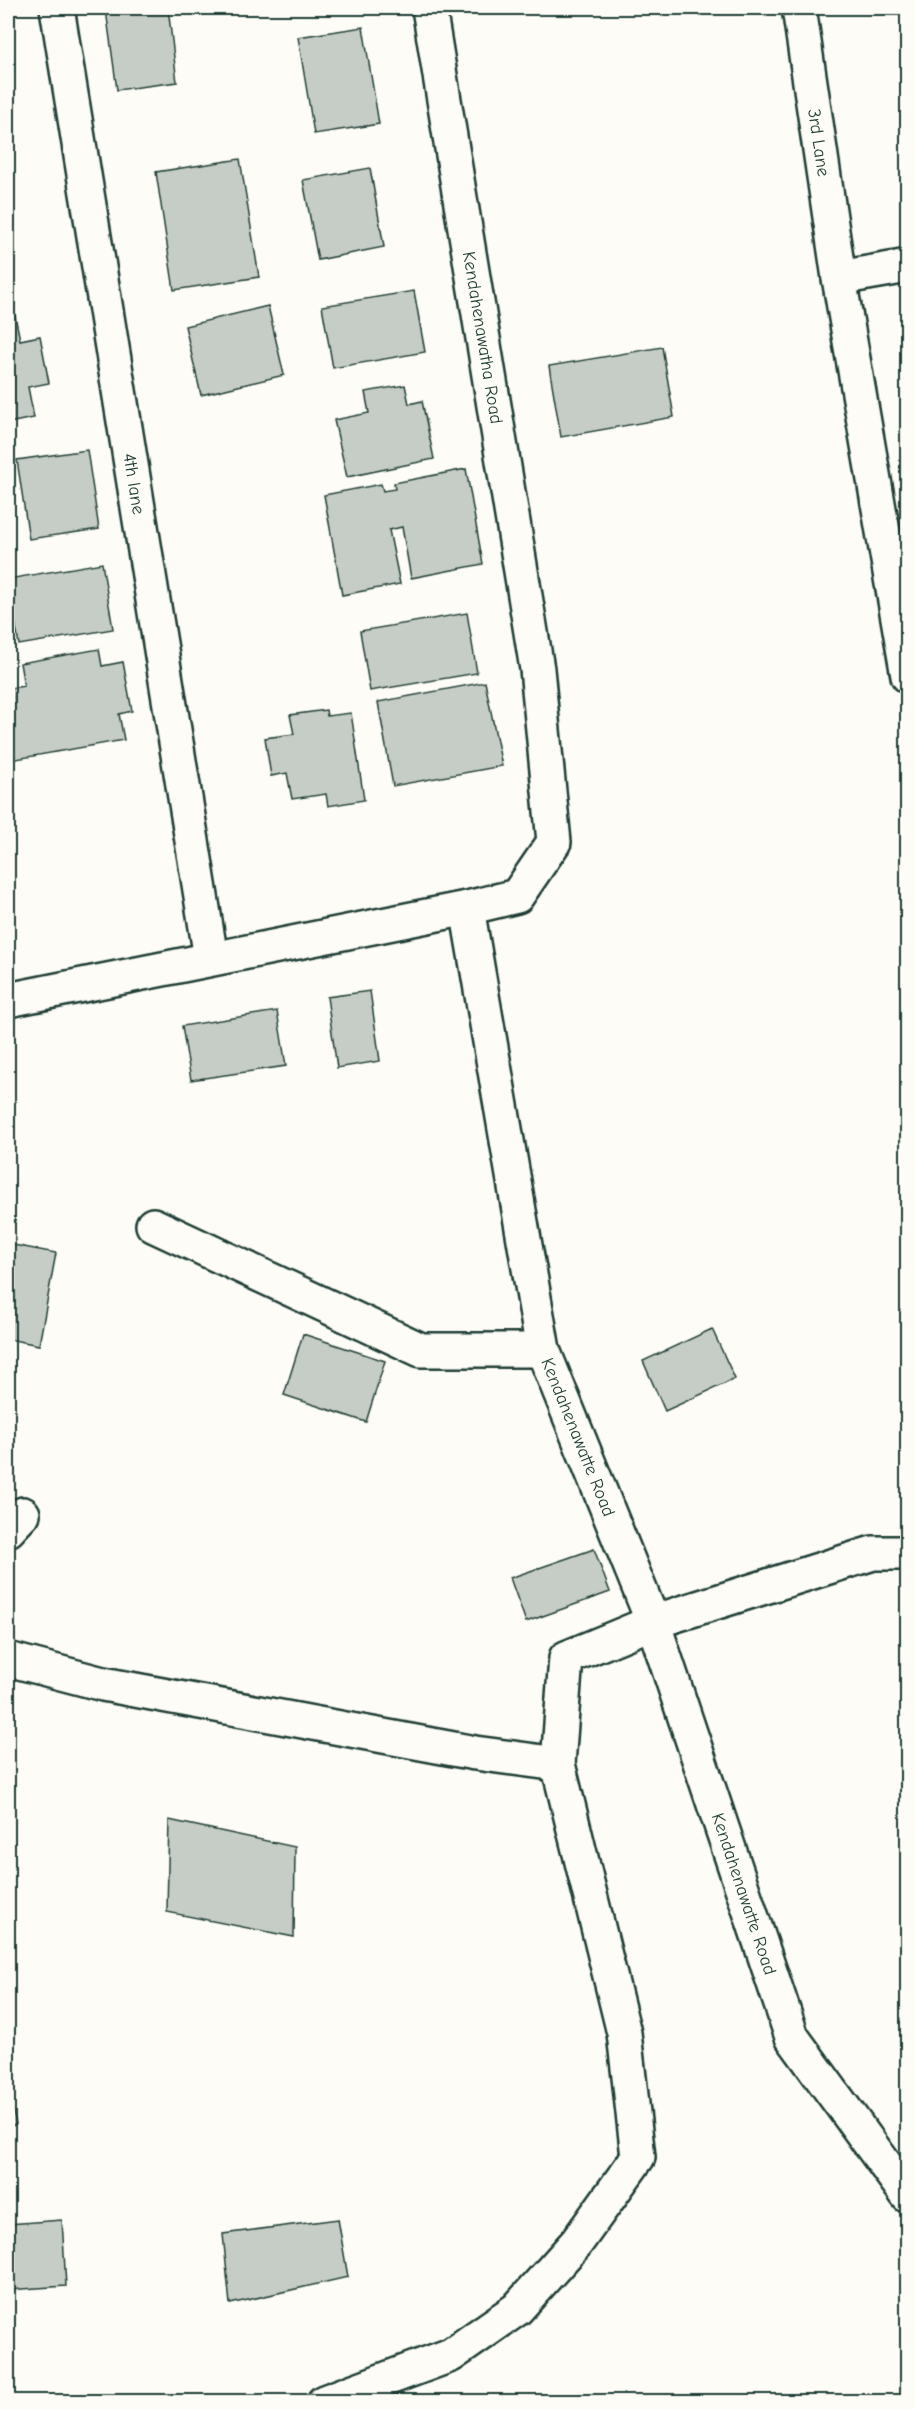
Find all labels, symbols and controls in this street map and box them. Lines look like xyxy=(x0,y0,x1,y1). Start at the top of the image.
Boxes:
street label: 3rd Lane xyxy=(803,107,834,178)
street label: Kendahenawatha Road xyxy=(458,250,507,426)
street label: 4th lane xyxy=(118,452,149,516)
street label: Kendahenawatte Road xyxy=(536,1355,619,1520)
street label: Kendahenawatte Road xyxy=(707,1810,780,1978)

